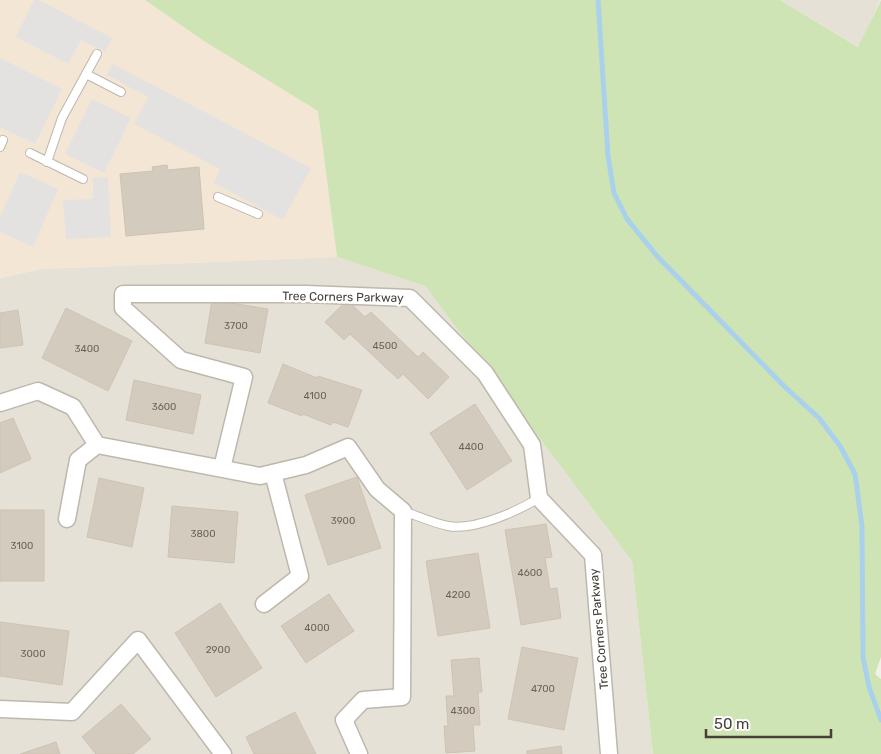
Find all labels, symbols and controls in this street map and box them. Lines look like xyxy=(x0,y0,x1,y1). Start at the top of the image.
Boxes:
street label: Tree Corners Parkway xyxy=(282,289,404,305)
house number: 3700 xyxy=(224,320,248,332)
house number: 4500 xyxy=(373,340,397,352)
house number: 3400 xyxy=(75,343,99,355)
house number: 4100 xyxy=(304,390,327,402)
house number: 3600 xyxy=(152,401,176,413)
house number: 4400 xyxy=(458,441,484,453)
house number: 3900 xyxy=(331,515,355,527)
house number: 3800 xyxy=(190,528,216,540)
house number: 3100 xyxy=(11,540,33,552)
house number: 4600 xyxy=(518,567,542,579)
street label: Tree Corners Parkway xyxy=(587,568,611,690)
house number: 4200 xyxy=(446,589,470,601)
house number: 4000 xyxy=(304,622,330,634)
house number: 2900 xyxy=(206,644,230,656)
house number: 3000 xyxy=(20,648,46,660)
house number: 4700 xyxy=(531,683,555,695)
house number: 4300 xyxy=(451,705,475,717)
scale bar xyxy=(706,706,831,738)
text: 50 m xyxy=(714,715,749,733)

